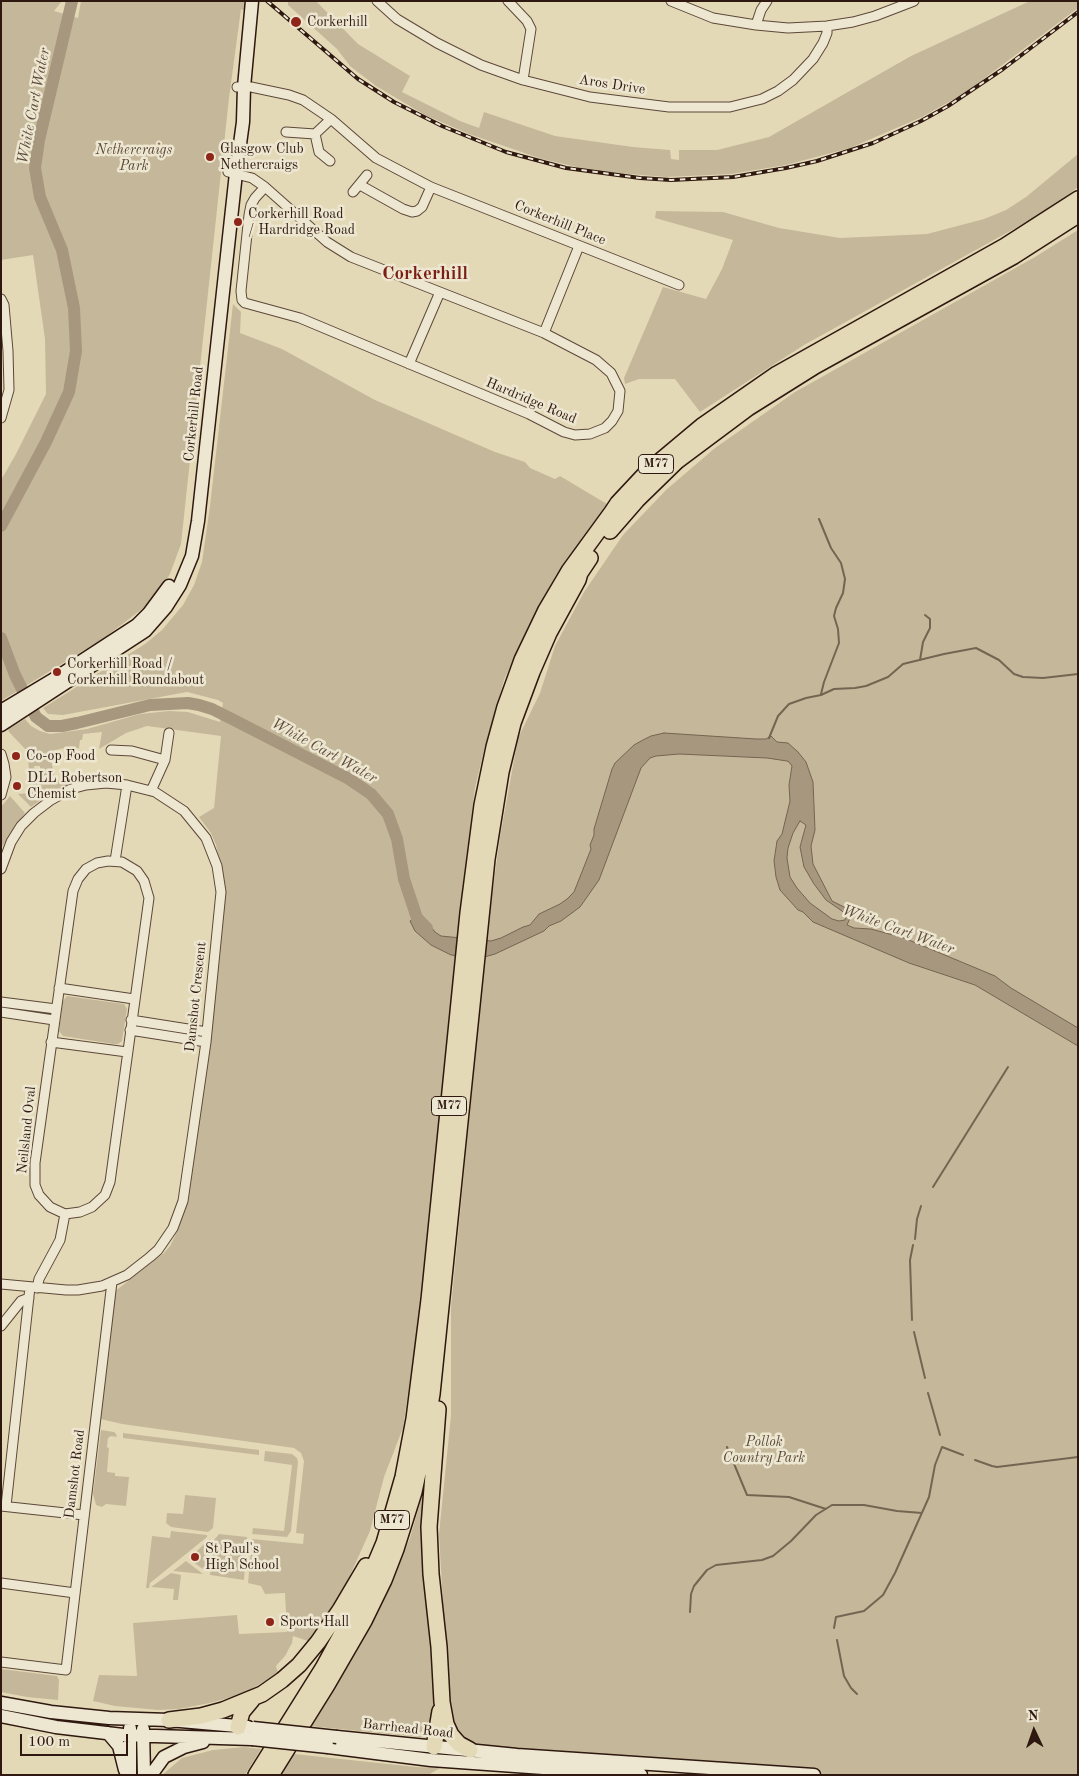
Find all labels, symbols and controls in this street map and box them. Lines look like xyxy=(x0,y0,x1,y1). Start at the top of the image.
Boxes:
place label: Corkerhill xyxy=(307,14,367,30)
marker: Corkerhill xyxy=(289,15,303,29)
water label: White Cart Water xyxy=(14,46,54,166)
street label: Aros Drive xyxy=(578,71,646,99)
place label: Glasgow Club Nethercraigs xyxy=(220,141,304,174)
park label: Nethercraigs Park xyxy=(96,142,172,174)
marker: Glasgow Club Nethercraigs xyxy=(204,151,216,163)
street label: Corkerhill Place xyxy=(512,197,608,249)
place label: Corkerhill Road / Hardridge Road xyxy=(248,206,355,238)
marker: Corkerhill Road / Hardridge Road xyxy=(232,216,244,228)
district label: Corkerhill xyxy=(382,263,468,285)
street label: Corkerhill Road xyxy=(181,366,207,462)
street label: Hardridge Road xyxy=(483,374,579,428)
road number: M77 xyxy=(638,454,674,474)
place label: Corkerhill Road / Corkerhill Roundabout xyxy=(67,656,204,689)
marker: Corkerhill Road / Corkerhill Roundabout xyxy=(51,666,63,678)
water label: White Cart Water xyxy=(268,715,380,787)
place label: Co-op Food xyxy=(26,748,95,764)
marker: Co-op Food xyxy=(10,750,22,762)
place label: DLL Robertson Chemist xyxy=(27,770,122,802)
marker: DLL Robertson Chemist xyxy=(11,780,23,792)
water label: White Cart Water xyxy=(839,901,957,959)
street label: Damshot Crescent xyxy=(182,941,210,1053)
street label: Neilsland Oval xyxy=(14,1085,40,1175)
road number: M77 xyxy=(432,1096,466,1116)
street label: Damshot Road xyxy=(61,1429,89,1519)
park label: Pollok Country Park xyxy=(723,1434,805,1466)
road number: M77 xyxy=(374,1510,410,1530)
place label: St Paul's High School xyxy=(205,1541,279,1574)
marker: St Paul's High School xyxy=(189,1551,201,1563)
place label: Sports Hall xyxy=(280,1614,349,1630)
marker: Sports Hall xyxy=(264,1616,276,1628)
north arrow xyxy=(1009,1706,1059,1756)
text: N xyxy=(1027,1709,1039,1723)
street label: Barrhead Road xyxy=(362,1716,454,1742)
scale bar xyxy=(22,1724,130,1756)
text: 100 m xyxy=(28,1735,70,1750)

